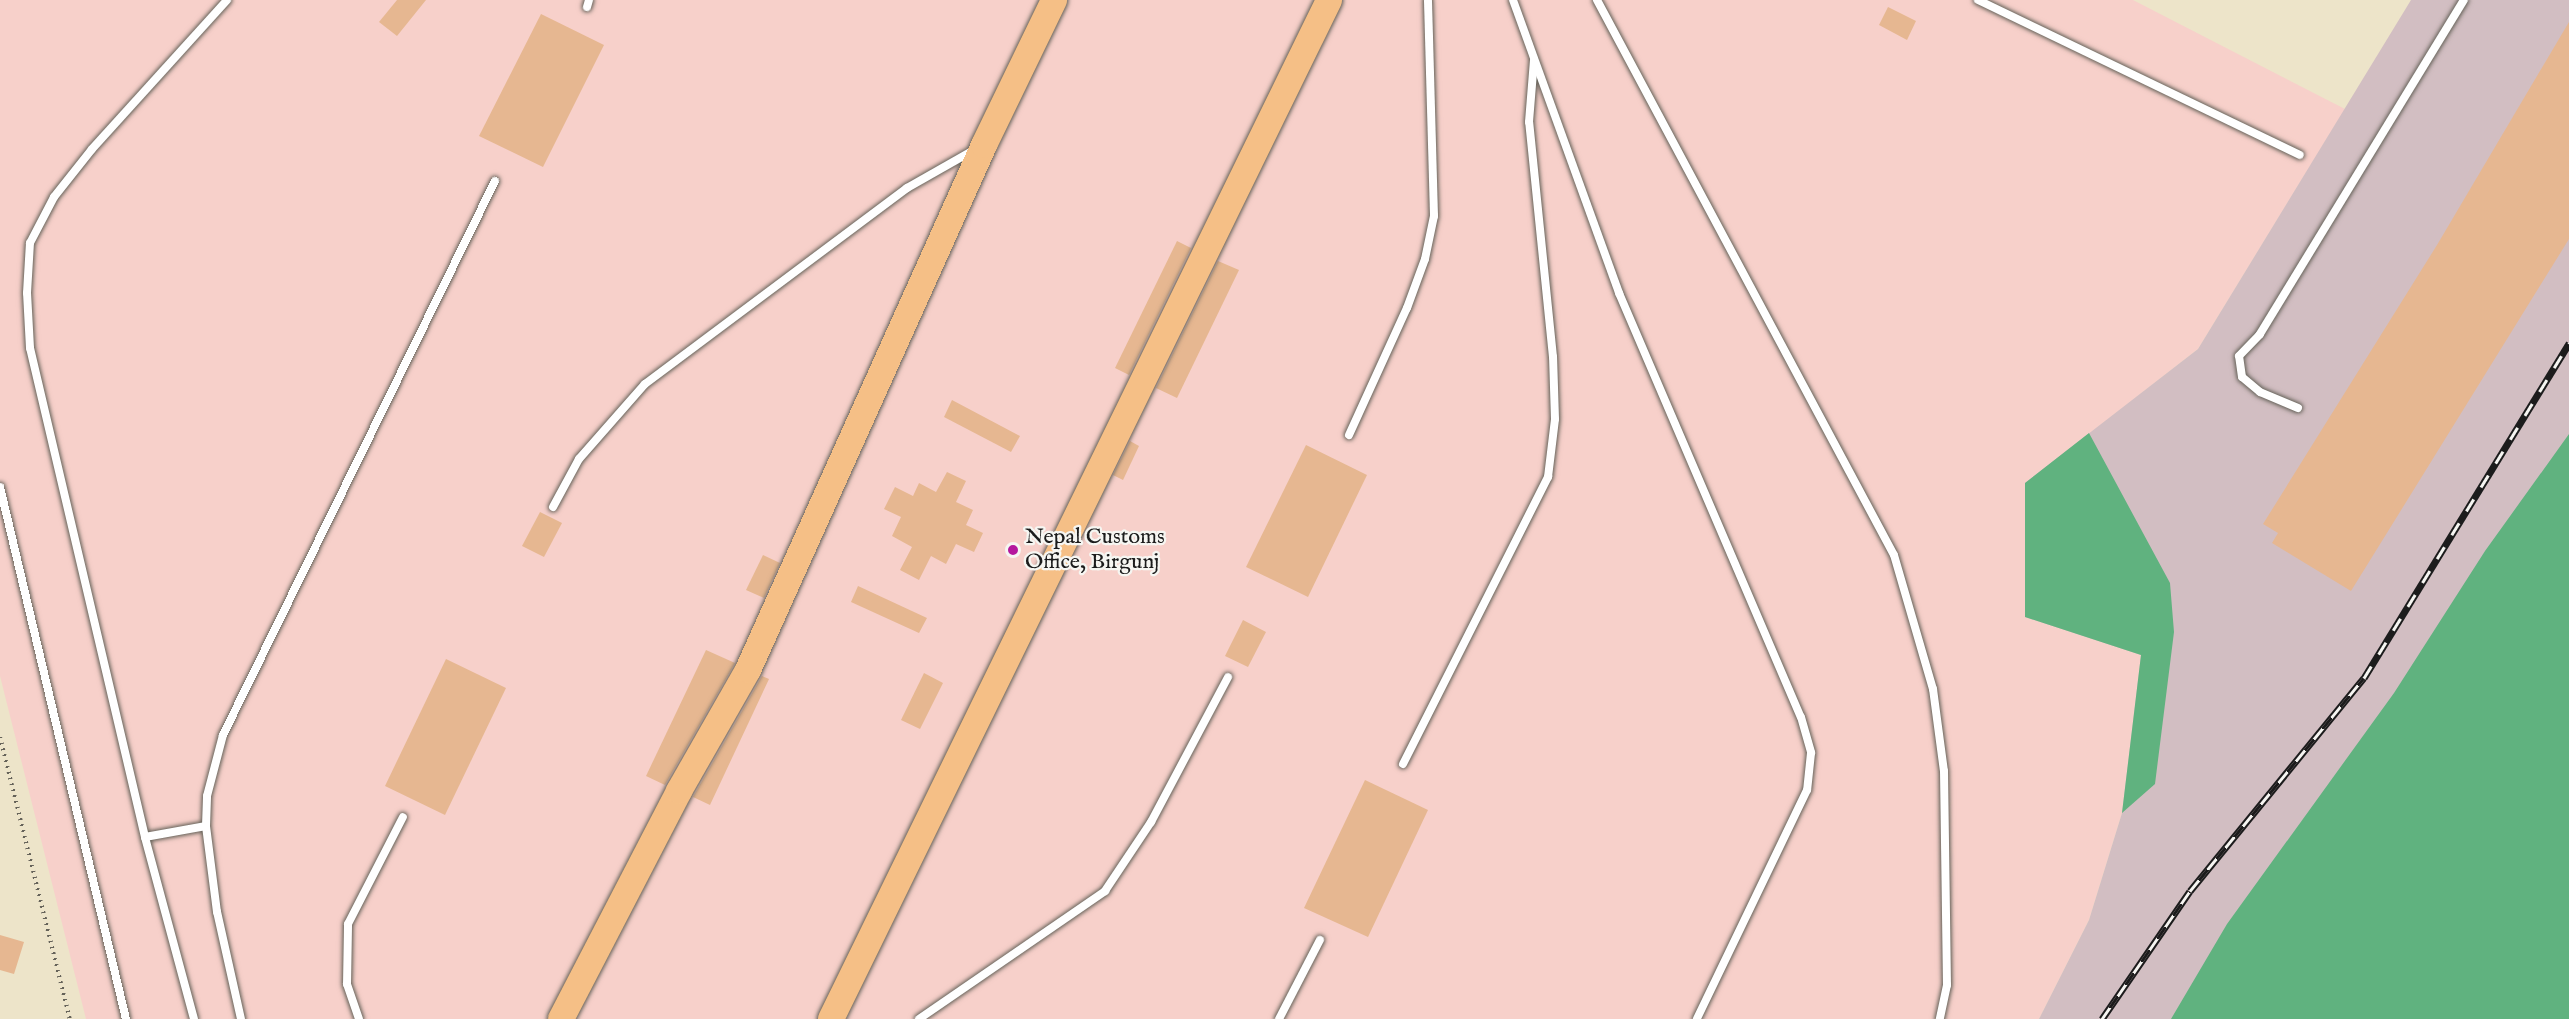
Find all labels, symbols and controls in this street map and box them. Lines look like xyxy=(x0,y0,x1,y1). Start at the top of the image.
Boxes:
place label: Nepal Customs Office, Birgunj xyxy=(1025,524,1165,576)
marker: Nepal Customs Office, Birgunj xyxy=(1006,543,1020,557)

